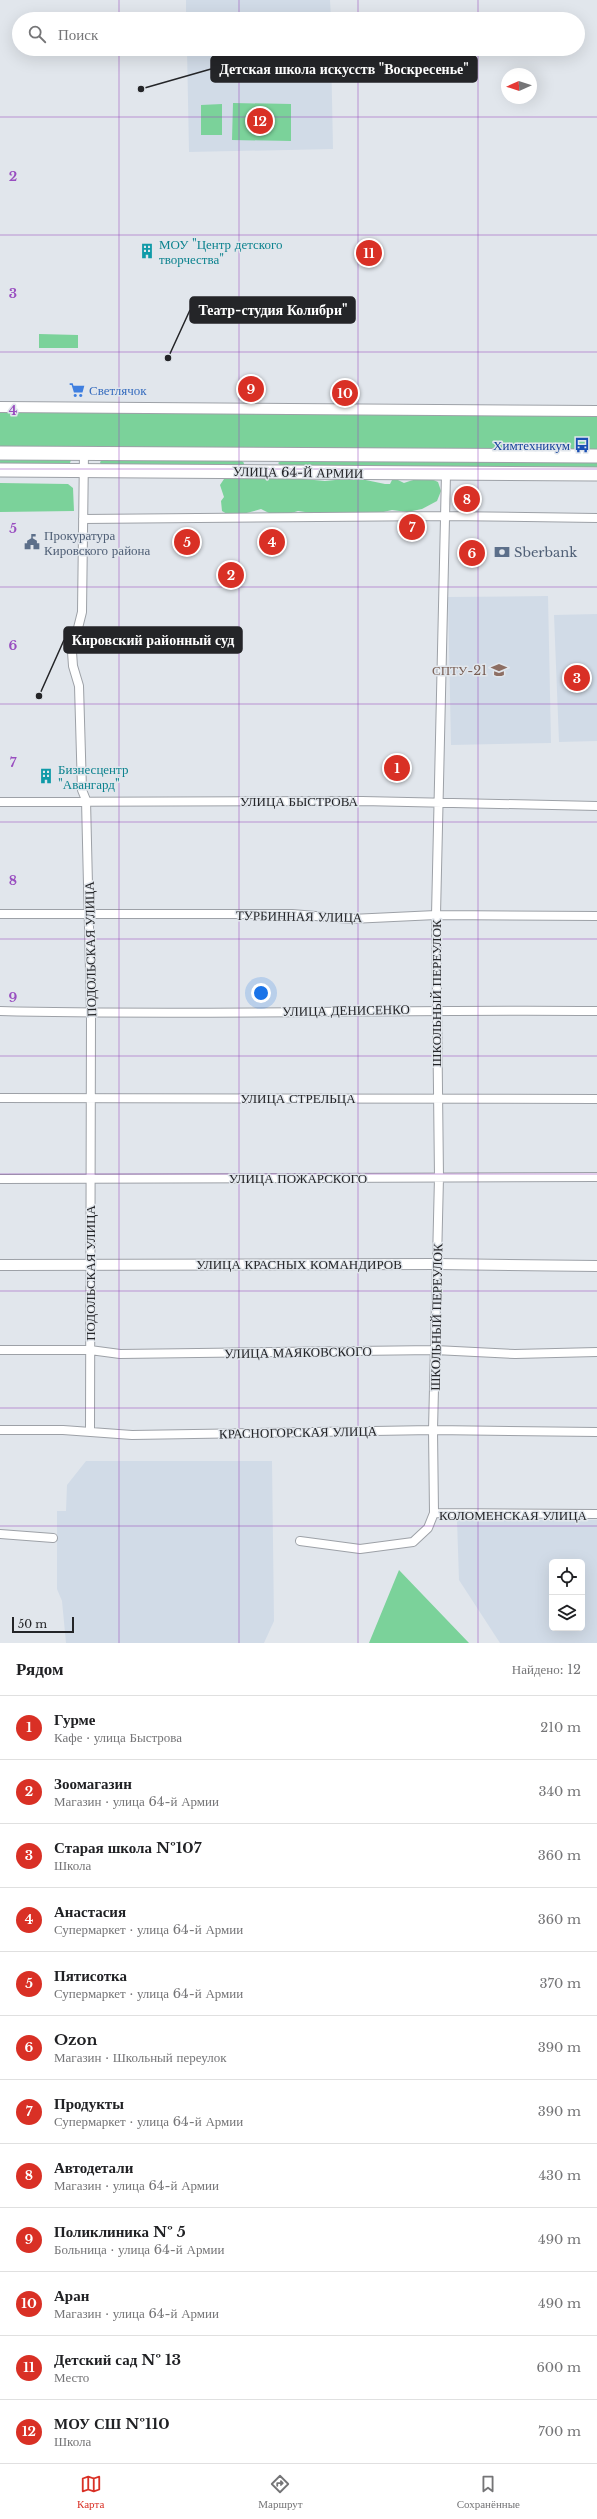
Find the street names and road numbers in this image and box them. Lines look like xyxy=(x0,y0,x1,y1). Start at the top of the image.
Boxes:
street label: УЛИЦА 64-Й АРМИИ xyxy=(233,463,363,482)
street label: УЛИЦА БЫСТРОВА xyxy=(240,793,359,810)
street label: ПОДОЛЬСКАЯ УЛИЦА xyxy=(81,880,100,1017)
street label: ТУРБИННАЯ УЛИЦА xyxy=(236,907,363,926)
street label: ШКОЛЬНЫЙ ПЕРЕУЛОК xyxy=(428,919,445,1067)
street label: УЛИЦА ДЕНИСЕНКО xyxy=(282,1001,410,1020)
street label: УЛИЦА СТРЕЛЬЦА xyxy=(240,1090,356,1107)
street label: УЛИЦА ПОЖАРСКОГО xyxy=(229,1170,367,1187)
street label: ПОДОЛЬСКАЯ УЛИЦА xyxy=(82,1205,99,1341)
street label: ШКОЛЬНЫЙ ПЕРЕУЛОК xyxy=(427,1243,446,1391)
street label: УЛИЦА КРАСНЫХ КОМАНДИРОВ xyxy=(196,1256,402,1273)
street label: УЛИЦА МАЯКОВСКОГО xyxy=(224,1343,372,1362)
street label: КРАСНОГОРСКАЯ УЛИЦА xyxy=(219,1423,378,1442)
street label: КОЛОМЕНСКАЯ УЛИЦА xyxy=(439,1507,588,1524)

